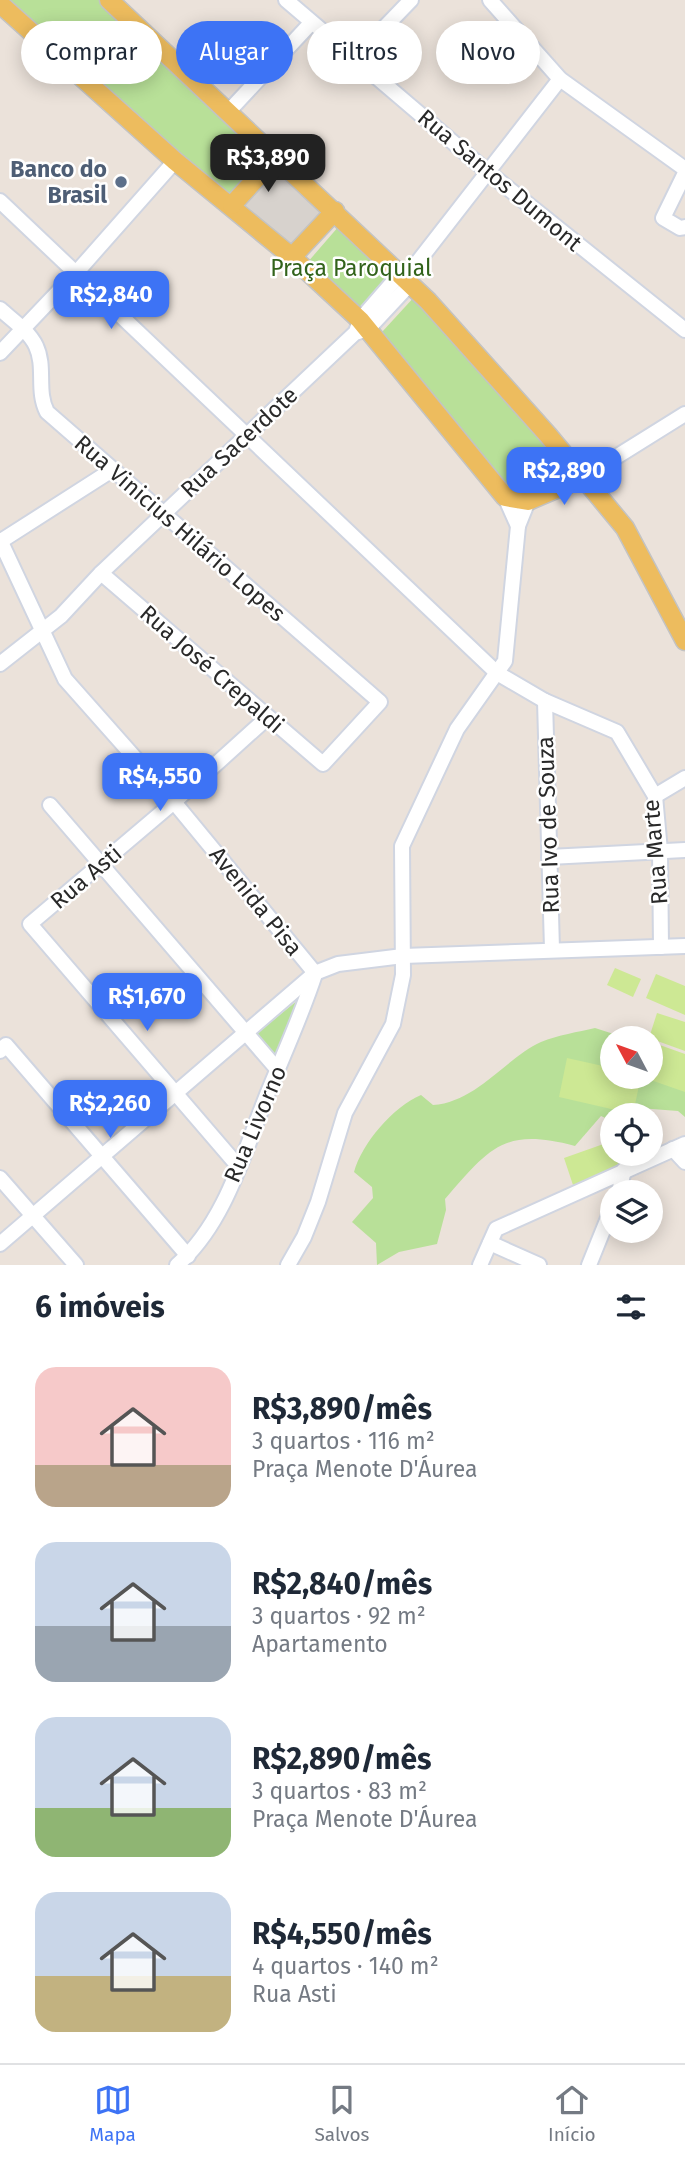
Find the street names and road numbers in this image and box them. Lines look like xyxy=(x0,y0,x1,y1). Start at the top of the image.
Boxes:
street label: Rua Santos Dumont xyxy=(412,103,588,257)
street label: Rua Sacerdote xyxy=(175,381,303,503)
street label: Rua Vinicius Hilário Lopes xyxy=(69,429,291,627)
street label: Rua José Crepaldi xyxy=(134,599,290,739)
street label: Rua Ivo de Souza xyxy=(531,736,565,914)
street label: Rua Marte xyxy=(636,798,674,906)
street label: Rua Asti xyxy=(45,839,127,915)
street label: Avenida Pisa xyxy=(204,841,308,961)
street label: Rua Livorno xyxy=(218,1061,292,1187)

